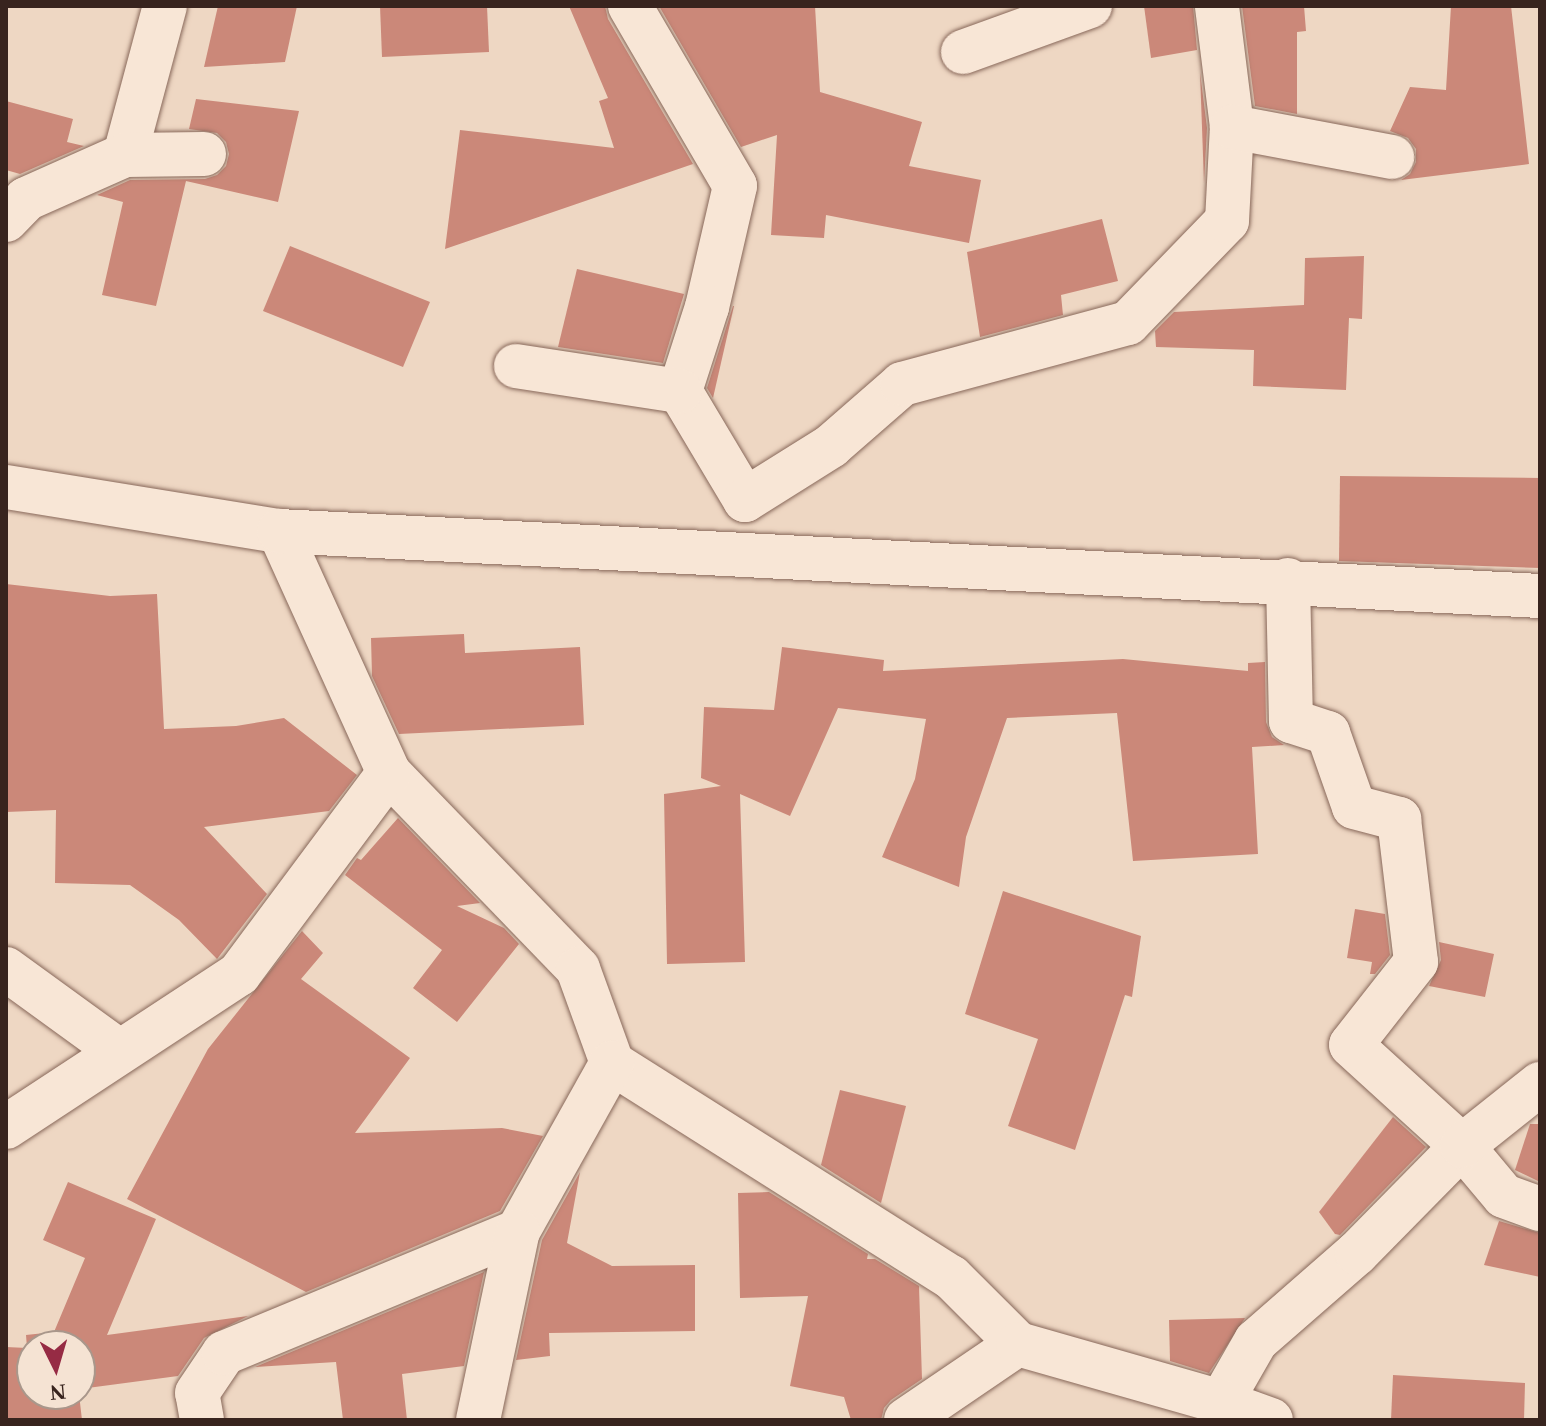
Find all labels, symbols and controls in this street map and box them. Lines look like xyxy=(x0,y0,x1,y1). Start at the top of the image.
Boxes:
north arrow xyxy=(16,1330,96,1410)
text: N xyxy=(49,1379,67,1406)

